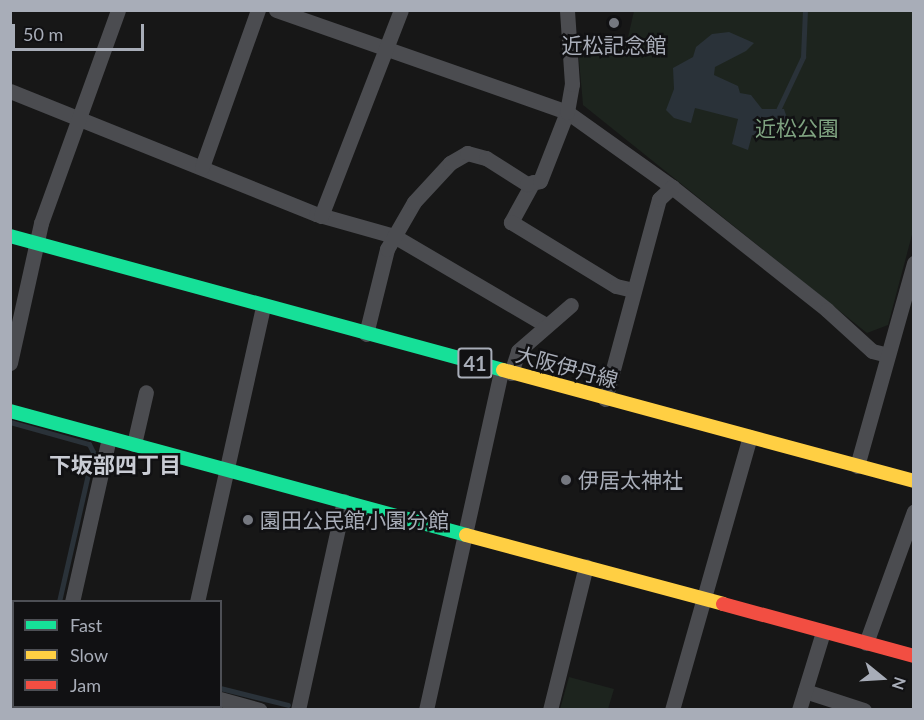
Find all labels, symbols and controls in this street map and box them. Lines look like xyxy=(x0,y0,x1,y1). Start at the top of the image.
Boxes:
scale bar xyxy=(15,12,147,50)
marker: 近松記念館 xyxy=(607,16,621,30)
text: 50 m xyxy=(23,23,63,45)
place label: 近松記念館 xyxy=(562,32,666,58)
park label: 近松公園 xyxy=(755,115,839,141)
street label: 大阪伊丹線 xyxy=(513,341,621,393)
road number: 41 xyxy=(457,346,493,380)
district label: 下坂部四丁目 xyxy=(49,452,181,478)
place label: 伊居太神社 xyxy=(578,467,683,493)
marker: 伊居太神社 xyxy=(559,473,573,487)
place label: 園田公民館小園分館 xyxy=(260,507,449,533)
marker: 園田公民館小園分館 xyxy=(241,513,255,527)
legend xyxy=(12,600,222,708)
text: Fast xyxy=(70,614,102,636)
text: Slow xyxy=(70,644,108,666)
north arrow xyxy=(852,648,912,708)
text: Jam xyxy=(70,674,101,696)
text: N xyxy=(889,675,911,693)

